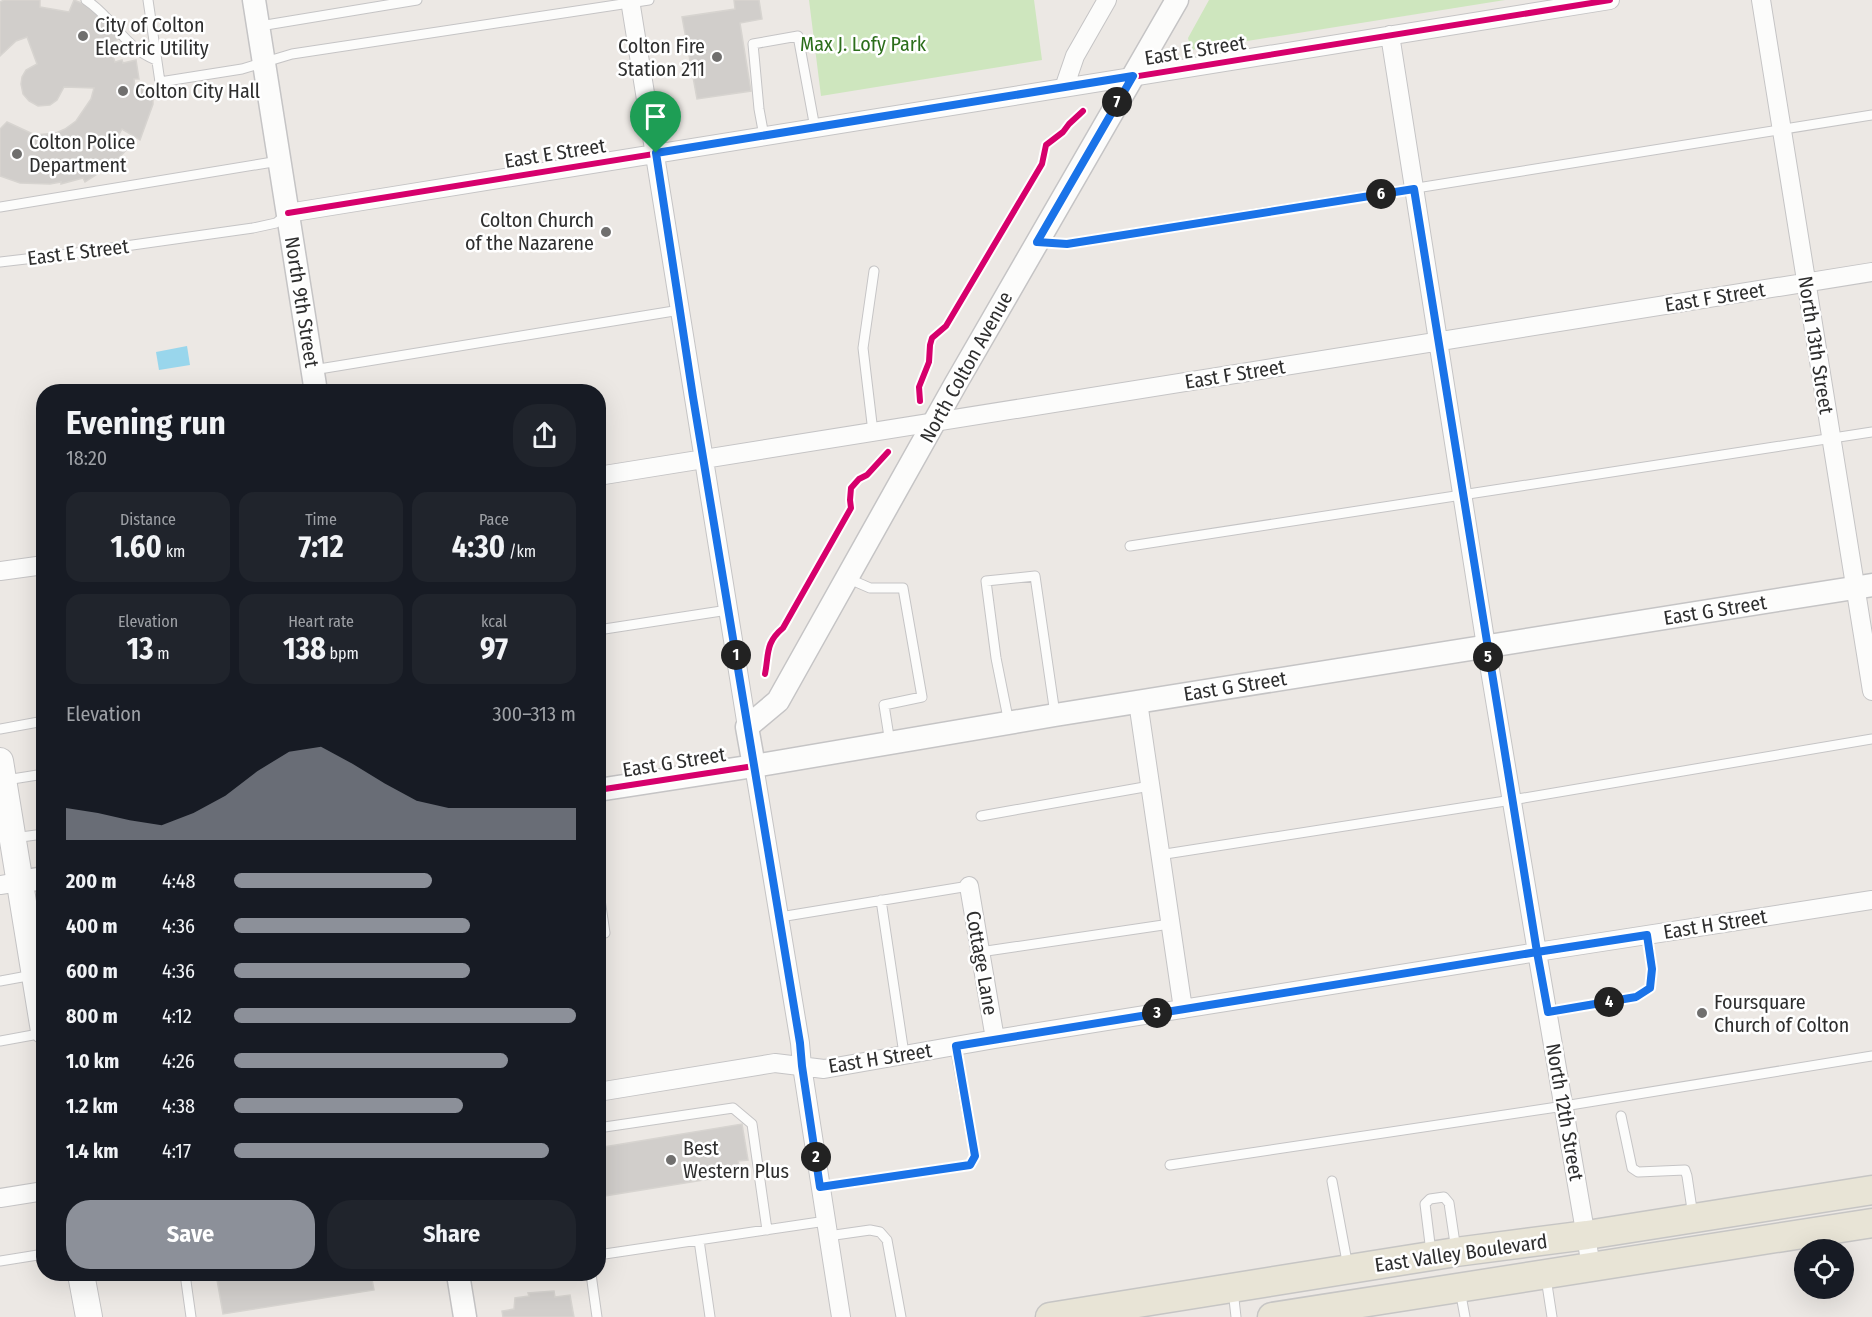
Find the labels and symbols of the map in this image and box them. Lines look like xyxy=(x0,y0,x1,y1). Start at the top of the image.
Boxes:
place label: City of Colton Electric Utility xyxy=(95,13,209,60)
marker: City of Colton Electric Utility xyxy=(76,29,90,43)
street label: East E Street xyxy=(1143,30,1248,70)
park label: Max J. Lofy Park xyxy=(800,32,927,56)
place label: Colton Fire Station 211 xyxy=(618,34,705,81)
marker: Colton Fire Station 211 xyxy=(710,50,724,64)
place label: Colton City Hall xyxy=(135,79,260,103)
marker: Colton City Hall xyxy=(116,84,130,98)
pin: 7 xyxy=(1102,87,1132,117)
pin xyxy=(630,91,681,153)
place label: Colton Police Department xyxy=(29,130,135,177)
street label: East E Street xyxy=(503,133,608,173)
marker: Colton Police Department xyxy=(10,147,24,161)
pin: 6 xyxy=(1366,179,1396,209)
place label: Colton Church of the Nazarene xyxy=(465,208,594,255)
marker: Colton Church of the Nazarene xyxy=(599,225,613,239)
street label: East E Street xyxy=(26,234,130,270)
street label: North 9th Street xyxy=(280,235,324,370)
street label: North 13th Street xyxy=(1793,274,1839,416)
street label: East F Street xyxy=(1663,277,1767,317)
street label: North Colton Avenue xyxy=(915,287,1017,447)
street label: East F Street xyxy=(1183,354,1287,394)
street label: East G Street xyxy=(1662,590,1769,630)
pin: 1 xyxy=(721,640,751,670)
pin: 5 xyxy=(1473,642,1503,672)
street label: East G Street xyxy=(1182,666,1289,706)
street label: East G Street xyxy=(621,742,728,782)
street label: East H Street xyxy=(1661,904,1769,944)
street label: Cottage Lane xyxy=(961,909,1003,1017)
pin: 4 xyxy=(1594,987,1624,1017)
place label: Foursquare Church of Colton xyxy=(1714,990,1849,1037)
pin: 3 xyxy=(1142,998,1172,1028)
marker: Foursquare Church of Colton xyxy=(1695,1006,1709,1020)
street label: East H Street xyxy=(826,1038,934,1078)
street label: North 12th Street xyxy=(1541,1041,1589,1183)
place label: Best Western Plus xyxy=(683,1136,789,1183)
pin: 2 xyxy=(801,1142,831,1172)
marker: Best Western Plus xyxy=(664,1153,678,1167)
street label: East Valley Boulevard xyxy=(1373,1229,1549,1277)

